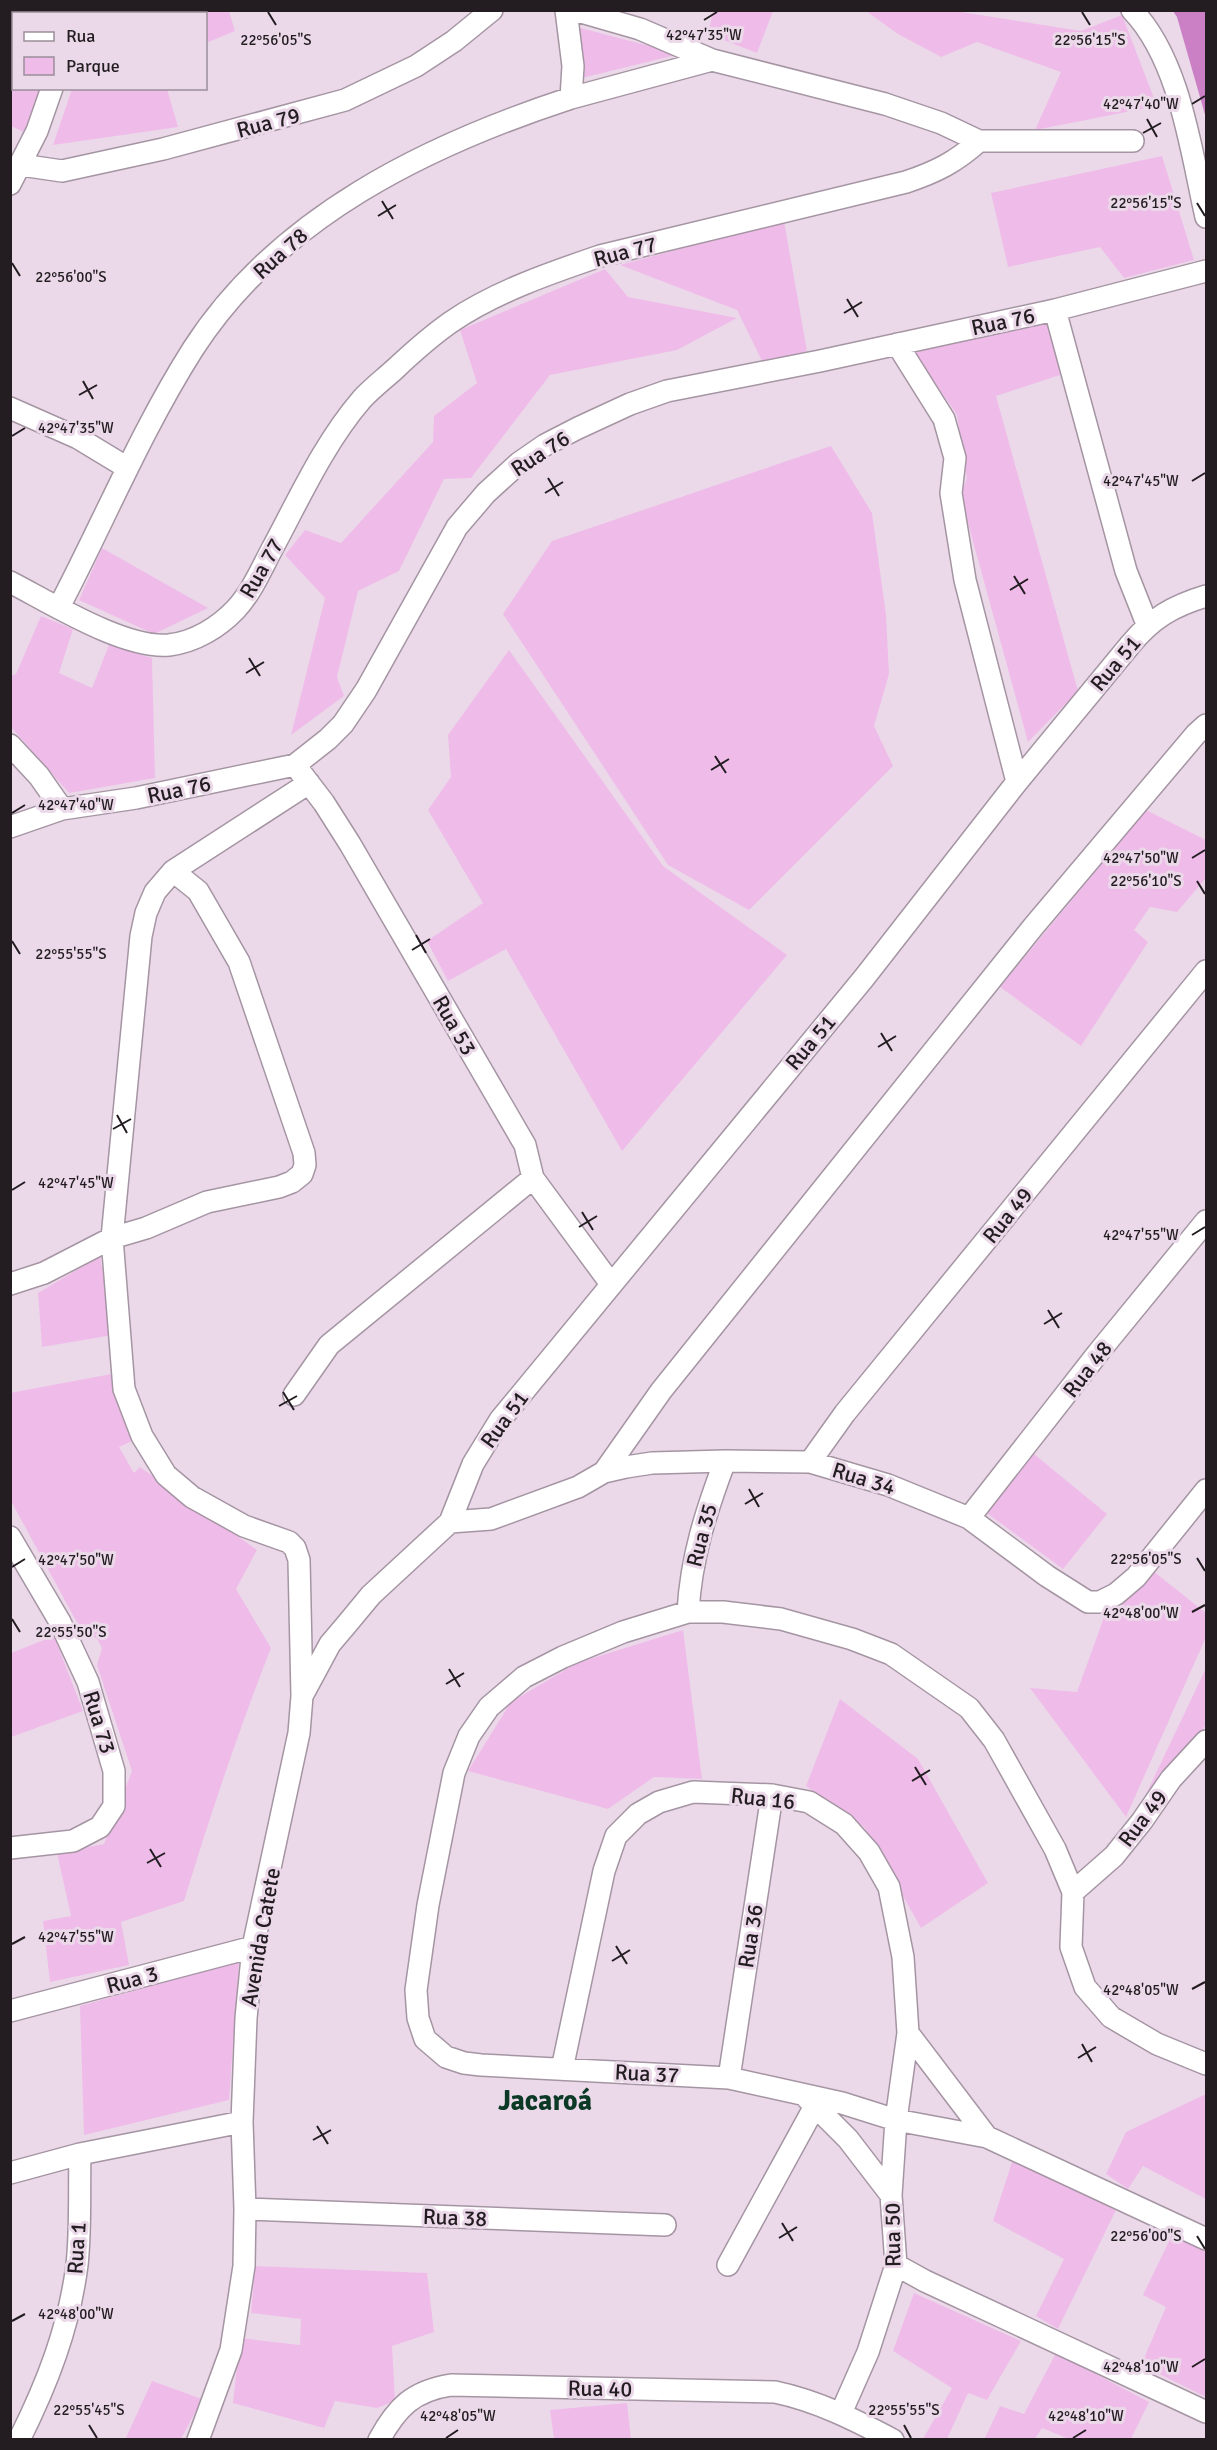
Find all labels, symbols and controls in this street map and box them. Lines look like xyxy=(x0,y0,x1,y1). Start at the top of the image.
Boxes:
legend xyxy=(12,12,207,90)
text: Rua xyxy=(66,25,95,47)
text: 42°47'35"W xyxy=(666,26,742,44)
text: 22°56'05"S xyxy=(240,31,312,49)
text: 22°56'15"S xyxy=(1054,31,1126,49)
text: Parque xyxy=(66,55,120,77)
text: 42°47'40"W xyxy=(1103,95,1179,113)
street label: Rua 79 xyxy=(233,101,303,144)
text: 22°56'15"S xyxy=(1110,194,1182,212)
street label: Rua 78 xyxy=(247,222,313,285)
street label: Rua 77 xyxy=(590,230,660,273)
text: 22°56'00"S xyxy=(35,268,107,286)
street label: Rua 76 xyxy=(969,302,1037,341)
text: 42°47'35"W xyxy=(38,419,114,437)
street label: Rua 76 xyxy=(506,425,575,482)
text: 42°47'45"W xyxy=(1103,472,1179,490)
street label: Rua 77 xyxy=(234,534,289,603)
street label: Rua 51 xyxy=(1084,630,1146,697)
street label: Rua 76 xyxy=(145,770,213,809)
text: 42°47'40"W xyxy=(38,796,114,814)
text: 42°47'50"W xyxy=(1103,849,1179,867)
text: 22°56'10"S xyxy=(1110,872,1182,890)
text: 22°55'55"S xyxy=(35,945,107,963)
street label: Rua 53 xyxy=(427,991,482,1060)
street label: Rua 51 xyxy=(779,1009,841,1076)
text: 42°47'45"W xyxy=(38,1174,114,1192)
street label: Rua 49 xyxy=(977,1182,1038,1249)
text: 42°47'55"W xyxy=(1103,1226,1179,1244)
street label: Rua 48 xyxy=(1057,1336,1118,1403)
street label: Rua 51 xyxy=(475,1385,534,1453)
street label: Rua 34 xyxy=(829,1456,899,1501)
street label: Rua 35 xyxy=(680,1500,723,1570)
text: 22°56'05"S xyxy=(1110,1550,1182,1568)
text: 42°47'50"W xyxy=(38,1551,114,1569)
text: 42°48'00"W xyxy=(1103,1604,1179,1622)
text: 22°55'50"S xyxy=(35,1623,107,1641)
street label: Rua 73 xyxy=(77,1687,122,1757)
street label: Rua 16 xyxy=(729,1782,796,1815)
street label: Rua 49 xyxy=(1112,1784,1173,1852)
street label: Avenida Catete xyxy=(235,1866,286,2009)
street label: Rua 36 xyxy=(732,1902,769,1970)
text: 42°47'55"W xyxy=(38,1928,114,1946)
street label: Rua 3 xyxy=(103,1960,161,1999)
text: 42°48'05"W xyxy=(1103,1981,1179,1999)
street label: Rua 37 xyxy=(614,2058,680,2089)
district label: Jacaroá xyxy=(498,2084,592,2118)
street label: Rua 50 xyxy=(878,2202,907,2267)
street label: Rua 38 xyxy=(422,2203,488,2232)
street label: Rua 1 xyxy=(61,2221,92,2275)
text: 22°56'00"S xyxy=(1110,2227,1182,2245)
text: 42°48'00"W xyxy=(38,2305,114,2323)
text: 42°48'10"W xyxy=(1103,2358,1179,2376)
street label: Rua 40 xyxy=(567,2374,632,2403)
text: 22°55'45"S xyxy=(53,2401,125,2419)
text: 22°55'55"S xyxy=(868,2401,940,2419)
text: 42°48'05"W xyxy=(420,2407,496,2425)
text: 42°48'10"W xyxy=(1048,2407,1124,2425)

